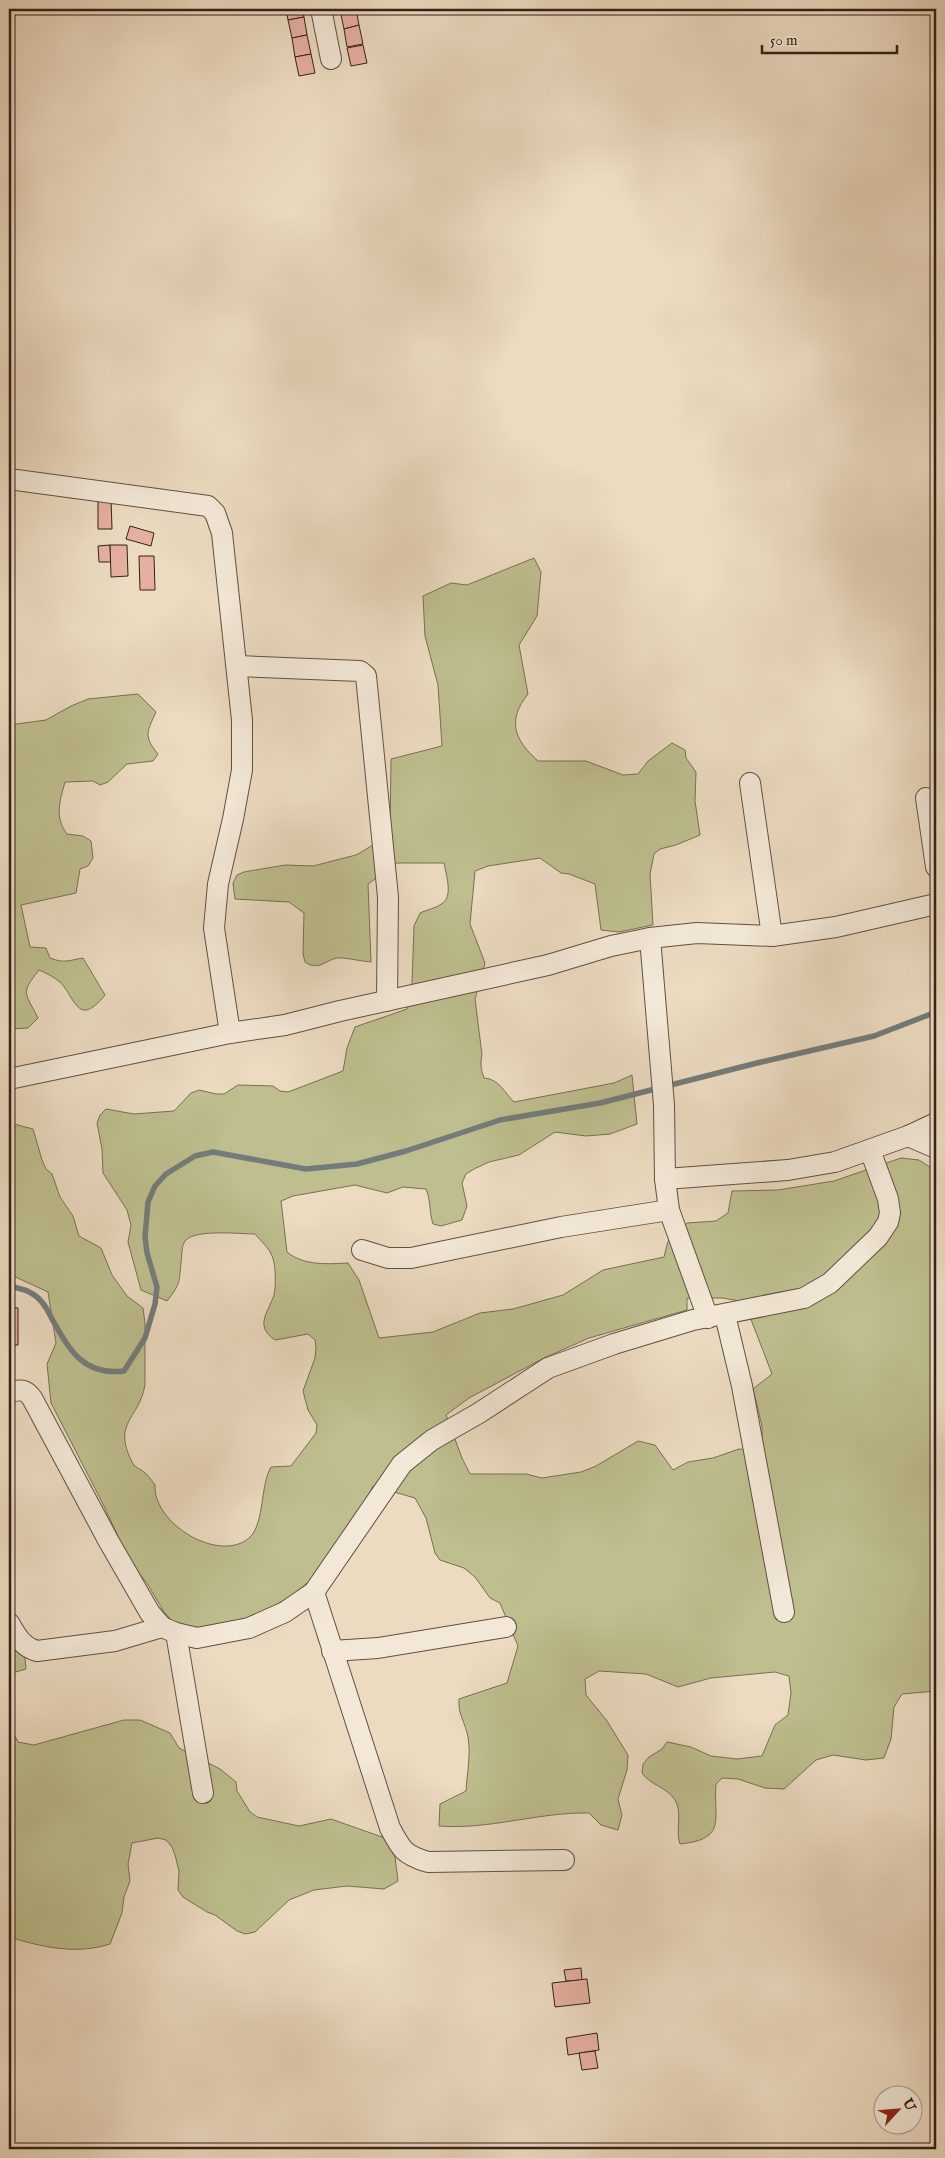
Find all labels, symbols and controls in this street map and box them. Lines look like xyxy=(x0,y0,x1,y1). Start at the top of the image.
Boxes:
scale bar xyxy=(762,22,898,54)
text: 50 m xyxy=(770,31,798,50)
north arrow xyxy=(872,2086,922,2136)
text: U xyxy=(898,2095,920,2115)

